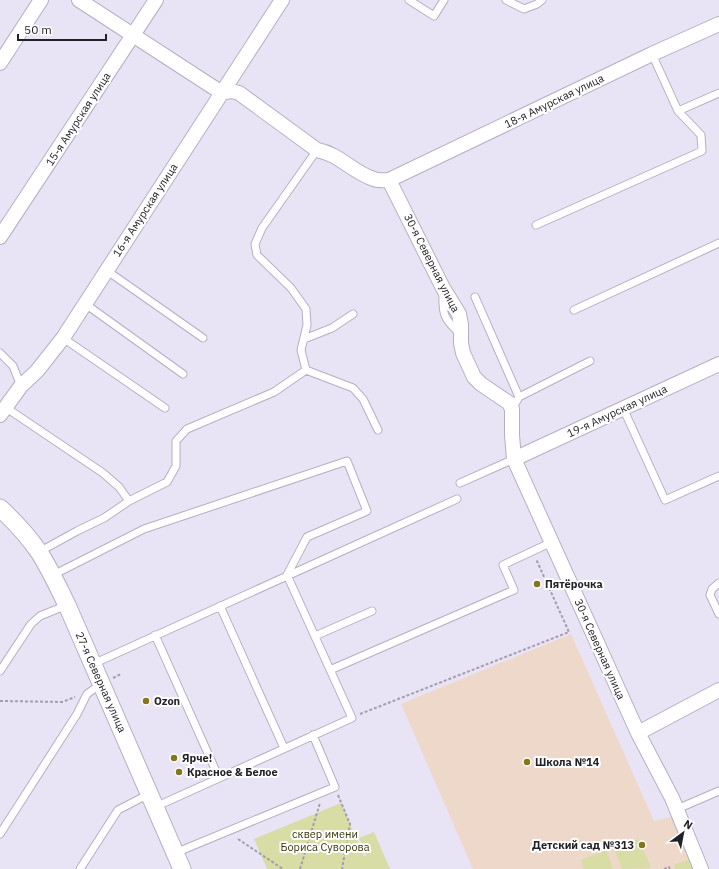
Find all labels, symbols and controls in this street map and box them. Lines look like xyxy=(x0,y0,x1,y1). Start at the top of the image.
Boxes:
scale bar xyxy=(18,16,106,42)
text: 50 m xyxy=(24,22,52,37)
street label: 15-я Амурская улица xyxy=(42,69,114,169)
street label: 18-я Амурская улица xyxy=(502,71,606,131)
street label: 16-я Амурская улица xyxy=(109,160,181,260)
street label: 30-я Северная улица xyxy=(401,211,463,315)
street label: 19-я Амурская улица xyxy=(565,382,669,440)
place label: Пятёрочка xyxy=(545,577,603,591)
marker: Пятёрочка xyxy=(532,579,542,589)
street label: 30-я Северная улица xyxy=(571,596,629,702)
street label: 27-я Северная улица xyxy=(72,629,130,735)
place label: Ozon xyxy=(154,694,180,708)
marker: Ozon xyxy=(141,696,151,706)
place label: Ярче! xyxy=(182,751,212,765)
marker: Ярче! xyxy=(169,753,179,763)
place label: Школа №14 xyxy=(535,755,600,769)
marker: Школа №14 xyxy=(522,757,532,767)
place label: Красное & Белое xyxy=(187,765,278,779)
marker: Красное & Белое xyxy=(174,767,184,777)
north arrow xyxy=(663,813,703,853)
text: N xyxy=(681,816,695,833)
park label: сквер имени Бориса Суворова xyxy=(280,827,370,854)
place label: Детский сад №313 xyxy=(532,838,634,852)
marker: Детский сад №313 xyxy=(637,840,647,850)

